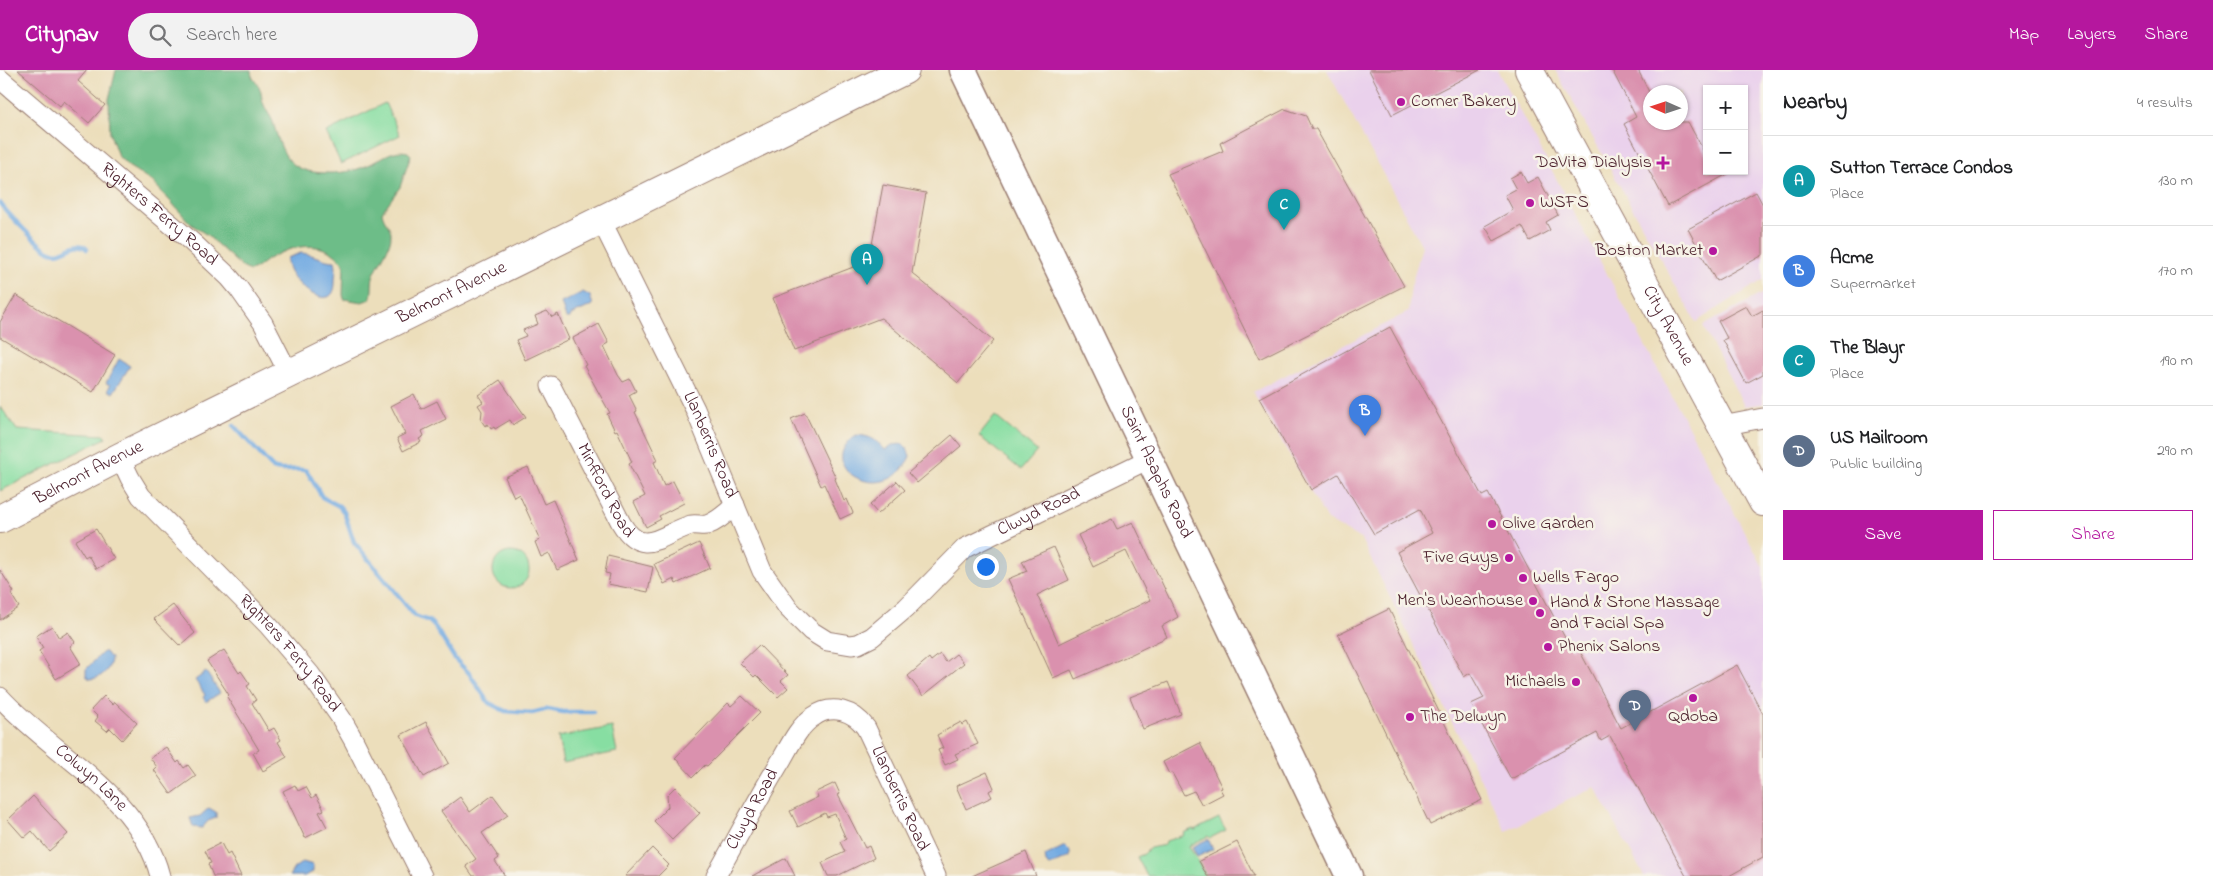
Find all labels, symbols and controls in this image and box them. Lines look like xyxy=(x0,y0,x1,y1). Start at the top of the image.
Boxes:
search box xyxy=(128,13,478,58)
text: Citynav xyxy=(25,18,98,53)
icon: search xyxy=(146,21,174,49)
text: Search here xyxy=(186,22,277,49)
text: Map xyxy=(2009,22,2039,48)
text: Layers xyxy=(2067,22,2117,48)
text: Share xyxy=(2145,22,2188,48)
north arrow xyxy=(1643,85,1688,130)
map controls xyxy=(1703,85,1748,175)
button: + xyxy=(1703,85,1748,130)
text: Nearby xyxy=(1783,88,1847,118)
place label: Corner Bakery xyxy=(1411,89,1516,115)
text: 4 results xyxy=(2137,91,2193,115)
marker: Corner Bakery xyxy=(1395,96,1407,108)
button: − xyxy=(1703,130,1748,175)
place label: DaVita Dialysis xyxy=(1534,150,1652,176)
text: Sutton Terrace Condos xyxy=(1830,155,2013,182)
marker: DaVita Dialysis xyxy=(1656,156,1670,170)
street label: Righters Ferry Road xyxy=(95,157,223,273)
text: A xyxy=(1794,169,1804,193)
text: 130 m xyxy=(2158,169,2193,193)
text: Place xyxy=(1830,182,1864,206)
pin: C xyxy=(1268,189,1300,230)
place label: WSFS xyxy=(1540,190,1589,216)
marker: WSFS xyxy=(1524,197,1536,209)
place label: Boston Market xyxy=(1594,238,1703,264)
pin: A xyxy=(851,244,883,285)
marker: Boston Market xyxy=(1707,245,1719,257)
text: Acme xyxy=(1830,245,1873,272)
street label: Belmont Avenue xyxy=(391,255,512,332)
text: B xyxy=(1794,259,1804,283)
text: 170 m xyxy=(2158,259,2193,283)
text: Supermarket xyxy=(1830,272,1916,296)
street label: City Avenue xyxy=(1635,281,1700,371)
text: The Blayr xyxy=(1830,335,1905,362)
text: C xyxy=(1795,349,1803,373)
text: 190 m xyxy=(2160,349,2193,373)
text: Place xyxy=(1830,362,1864,386)
street label: Llanberris Road xyxy=(675,387,744,502)
pin: B xyxy=(1349,395,1381,436)
street label: Saint Asaphs Road xyxy=(1113,401,1199,543)
text: US Mailroom xyxy=(1830,425,1928,452)
street label: Belmont Avenue xyxy=(29,434,149,513)
street label: Minfford Road xyxy=(570,439,641,544)
text: D xyxy=(1793,439,1805,463)
text: 290 m xyxy=(2157,439,2193,463)
text: Public building xyxy=(1830,452,1922,476)
street label: Clwyd Road xyxy=(993,481,1085,543)
button: Save xyxy=(1783,510,1983,560)
button: Share xyxy=(1993,510,2193,560)
place label: Olive Garden xyxy=(1502,511,1594,537)
marker: Olive Garden xyxy=(1486,518,1498,530)
place label: Five Guys xyxy=(1422,545,1499,571)
marker: Five Guys xyxy=(1503,552,1515,564)
your location xyxy=(973,554,999,580)
place label: Wells Fargo xyxy=(1533,565,1619,592)
marker: Wells Fargo xyxy=(1517,572,1529,584)
place label: Men's Wearhouse xyxy=(1397,588,1524,614)
street label: Righters Ferry Road xyxy=(232,589,346,718)
place label: Hand & Stone Massage and Facial Spa xyxy=(1550,590,1721,637)
marker: Men's Wearhouse xyxy=(1527,595,1539,607)
marker: Hand & Stone Massage and Facial Spa xyxy=(1534,607,1546,619)
place label: Phenix Salons xyxy=(1558,634,1660,660)
marker: Phenix Salons xyxy=(1542,641,1554,653)
place label: Michaels xyxy=(1505,669,1566,695)
marker: Michaels xyxy=(1570,676,1582,688)
pin: D xyxy=(1619,690,1651,731)
marker: Qdoba xyxy=(1687,692,1699,704)
place label: The Delwyn xyxy=(1420,704,1507,730)
place label: Qdoba xyxy=(1668,704,1718,730)
marker: The Delwyn xyxy=(1404,711,1416,723)
street label: Colwyn Lane xyxy=(49,738,134,818)
street label: Llanberris Road xyxy=(864,742,935,855)
street label: Clwyd Road xyxy=(720,764,786,855)

